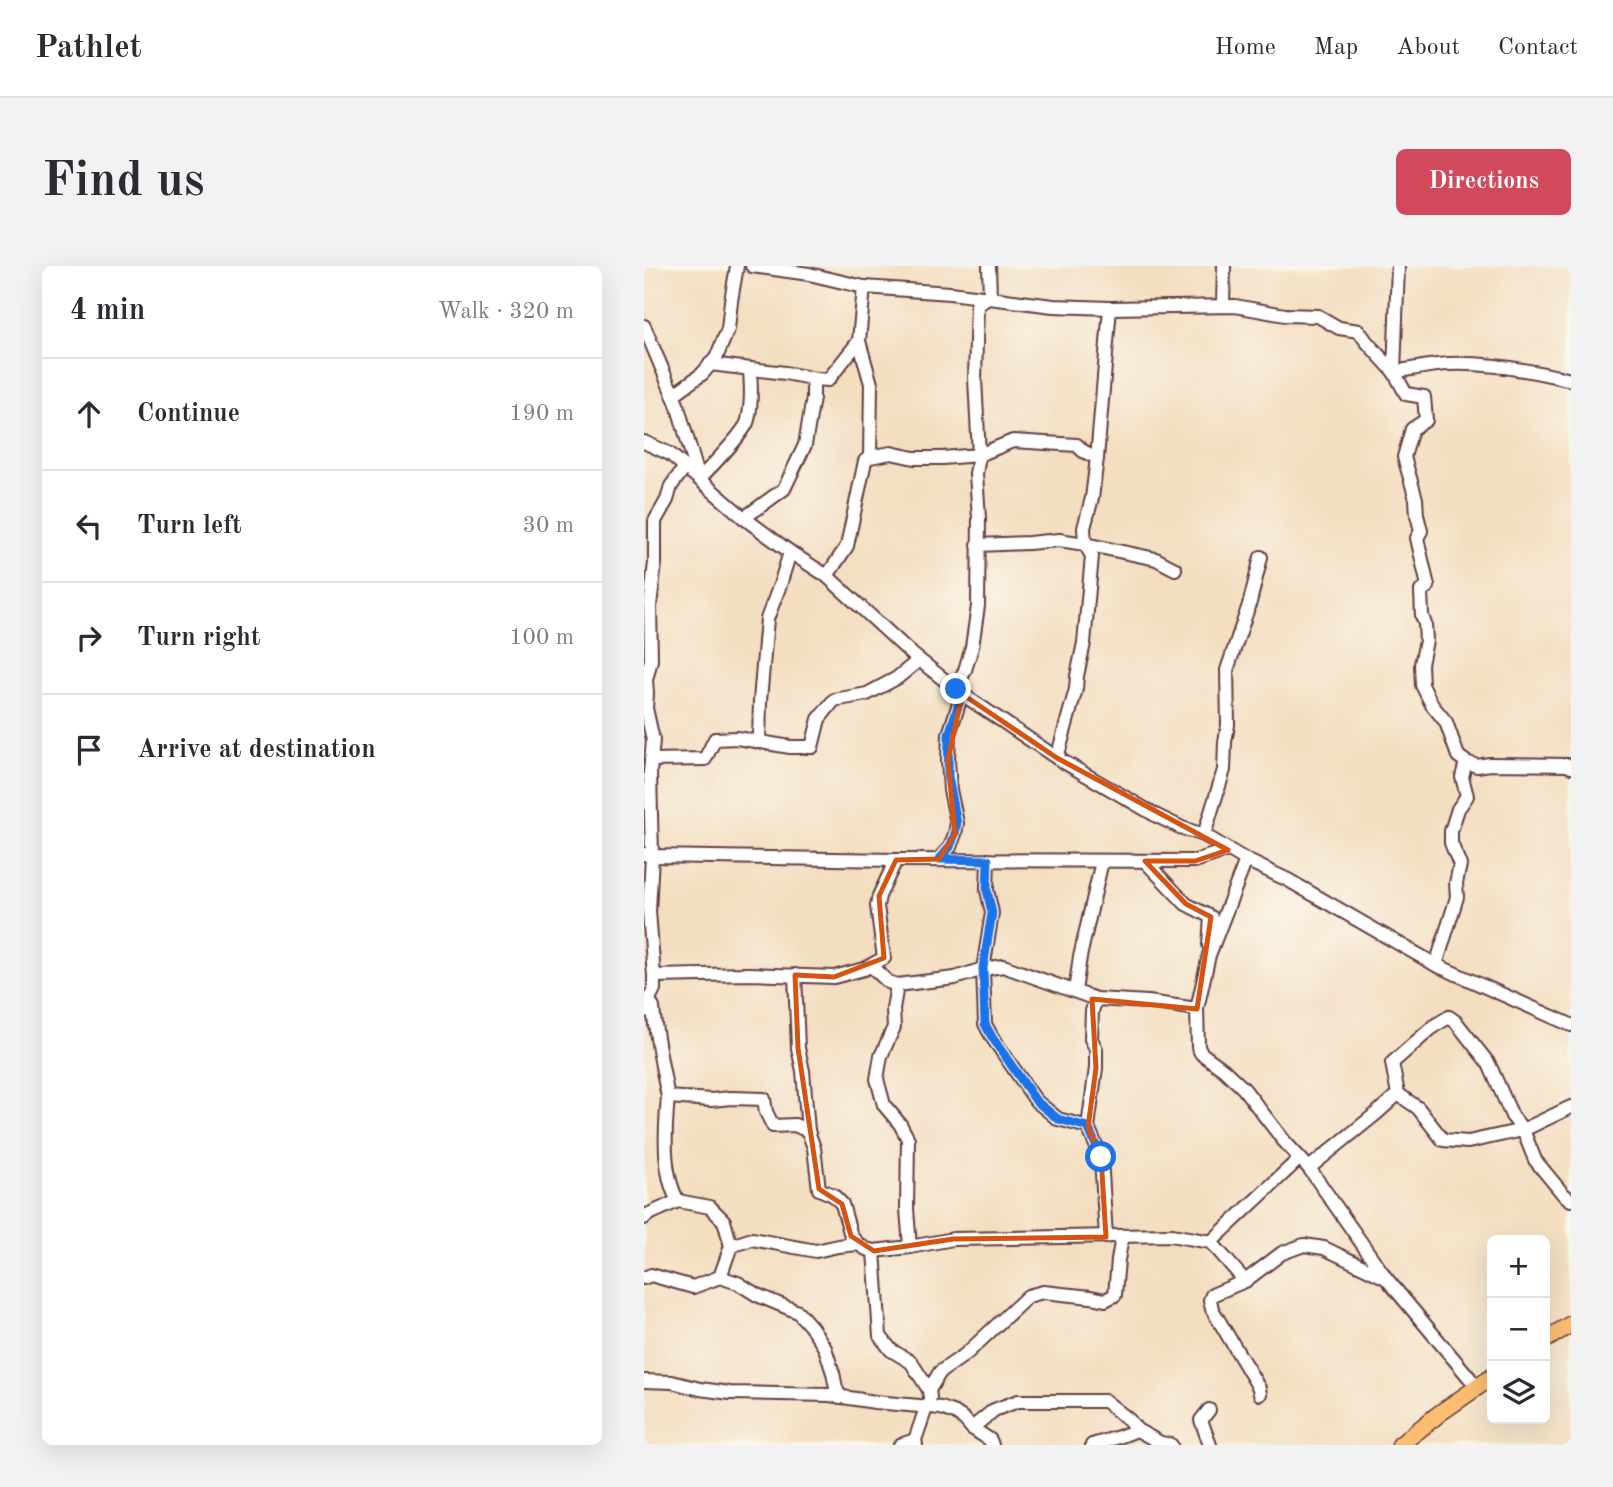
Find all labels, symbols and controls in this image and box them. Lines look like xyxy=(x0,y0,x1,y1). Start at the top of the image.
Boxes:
text: Pathlet xyxy=(35,32,142,65)
text: Home xyxy=(1215,36,1276,60)
text: Map xyxy=(1314,36,1358,60)
text: About xyxy=(1396,36,1460,60)
text: Contact xyxy=(1498,36,1578,60)
button: Directions xyxy=(1396,149,1571,215)
text: Find us xyxy=(42,158,205,207)
text: 4 min xyxy=(70,296,145,326)
text: Walk · 320 m xyxy=(438,300,574,323)
icon: ahead xyxy=(70,395,108,433)
text: Continue xyxy=(137,401,240,427)
text: 190 m xyxy=(509,402,574,425)
icon: left xyxy=(70,507,108,545)
text: Turn left xyxy=(137,513,242,539)
text: 30 m xyxy=(523,514,574,537)
icon: right xyxy=(70,619,108,657)
text: Turn right xyxy=(137,625,260,651)
text: 100 m xyxy=(509,626,574,649)
route end xyxy=(940,673,971,704)
icon: arrive xyxy=(70,731,108,769)
text: Arrive at destination xyxy=(137,737,376,763)
route start xyxy=(1085,1141,1116,1172)
map controls xyxy=(1487,1235,1550,1424)
button: + xyxy=(1487,1235,1550,1298)
button: − xyxy=(1487,1298,1550,1361)
button: layers xyxy=(1487,1361,1550,1424)

